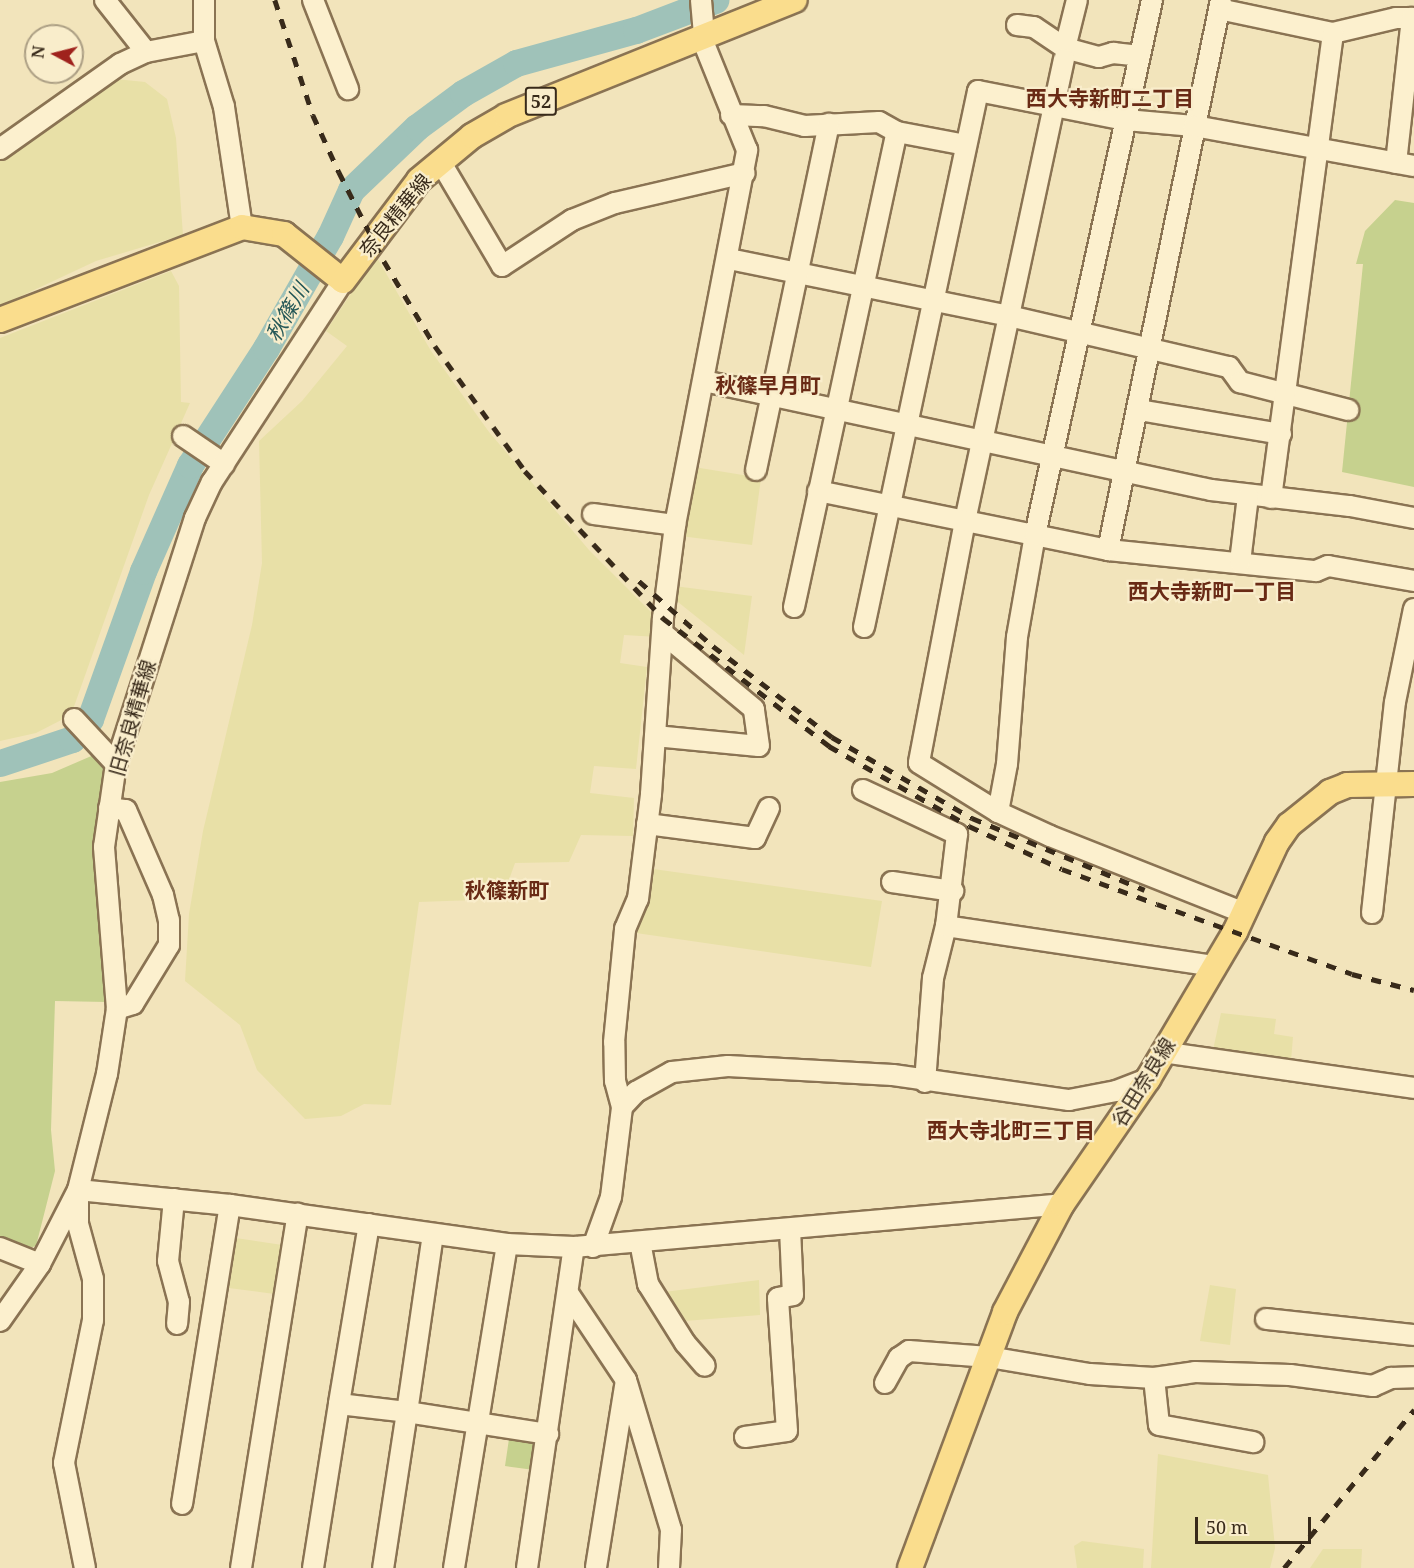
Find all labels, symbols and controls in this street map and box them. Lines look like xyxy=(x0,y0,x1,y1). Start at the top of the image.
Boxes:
north arrow xyxy=(24,24,84,84)
text: N xyxy=(26,44,50,60)
district label: 西大寺新町二丁目 xyxy=(1026,85,1194,111)
road number: 52 xyxy=(524,86,558,116)
street label: 奈良精華線 xyxy=(354,169,436,261)
water label: 秋篠川 xyxy=(260,278,314,346)
district label: 秋篠早月町 xyxy=(716,372,820,398)
district label: 西大寺新町一丁目 xyxy=(1128,578,1296,604)
street label: 旧奈良精華線 xyxy=(104,657,160,779)
district label: 秋篠新町 xyxy=(465,877,549,903)
street label: 谷田奈良線 xyxy=(1106,1033,1180,1131)
district label: 西大寺北町三丁目 xyxy=(927,1117,1095,1143)
scale bar xyxy=(1198,1505,1314,1543)
text: 50 m xyxy=(1206,1515,1248,1539)

